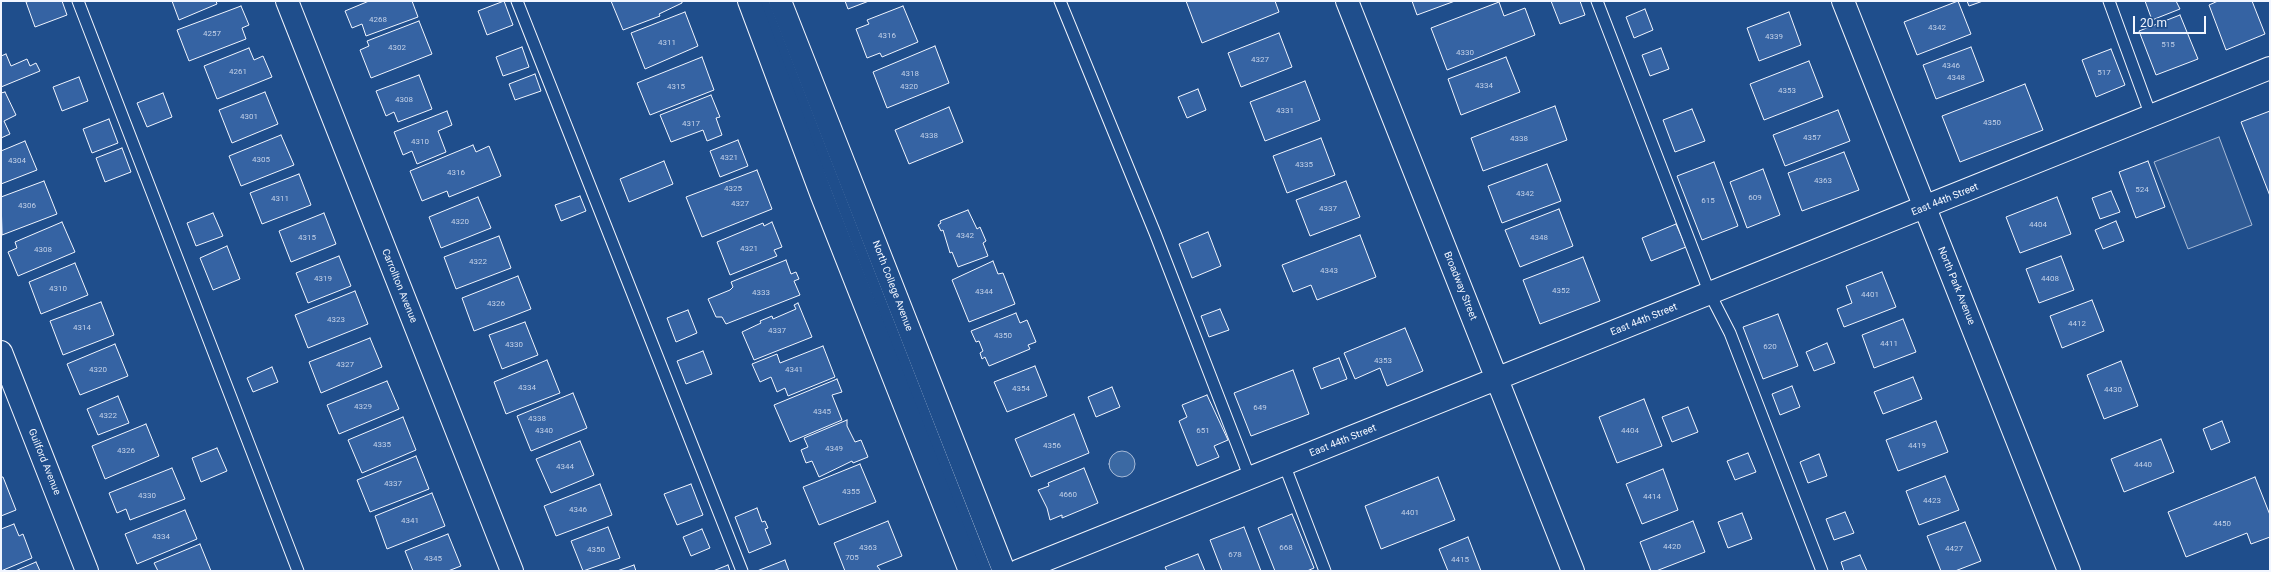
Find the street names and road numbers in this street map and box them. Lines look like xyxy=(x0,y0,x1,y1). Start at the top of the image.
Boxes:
street label: East 44th Street xyxy=(1910,181,1980,219)
street label: North College Avenue xyxy=(869,239,915,333)
street label: North Park Avenue xyxy=(1935,245,1977,327)
street label: Carrollton Avenue xyxy=(379,247,419,325)
street label: Broadway Street xyxy=(1441,250,1479,322)
street label: East 44th Street xyxy=(1609,301,1679,339)
street label: East 44th Street xyxy=(1308,422,1378,460)
street label: Guilford Avenue xyxy=(25,427,63,497)

